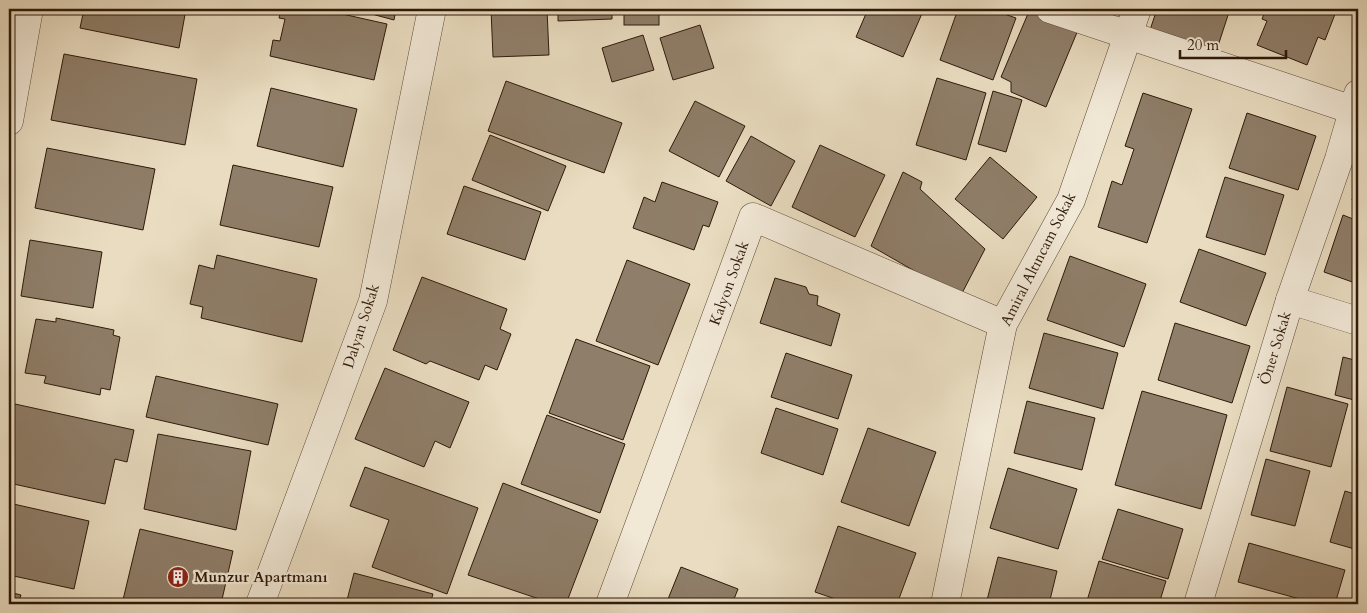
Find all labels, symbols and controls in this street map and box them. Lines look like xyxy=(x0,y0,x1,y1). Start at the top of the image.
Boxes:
scale bar xyxy=(1180,28,1286,60)
text: 20 m xyxy=(1187,35,1219,55)
street label: Amiral Altıncam Sokak xyxy=(996,189,1080,329)
street label: Kalyon Sokak xyxy=(705,238,753,328)
street label: Dalyan Sokak xyxy=(338,281,384,371)
street label: Öner Sokak xyxy=(1254,309,1296,387)
building icon: Munzur Apartmanı xyxy=(166,565,190,589)
place label: Munzur Apartmanı xyxy=(194,567,328,587)

